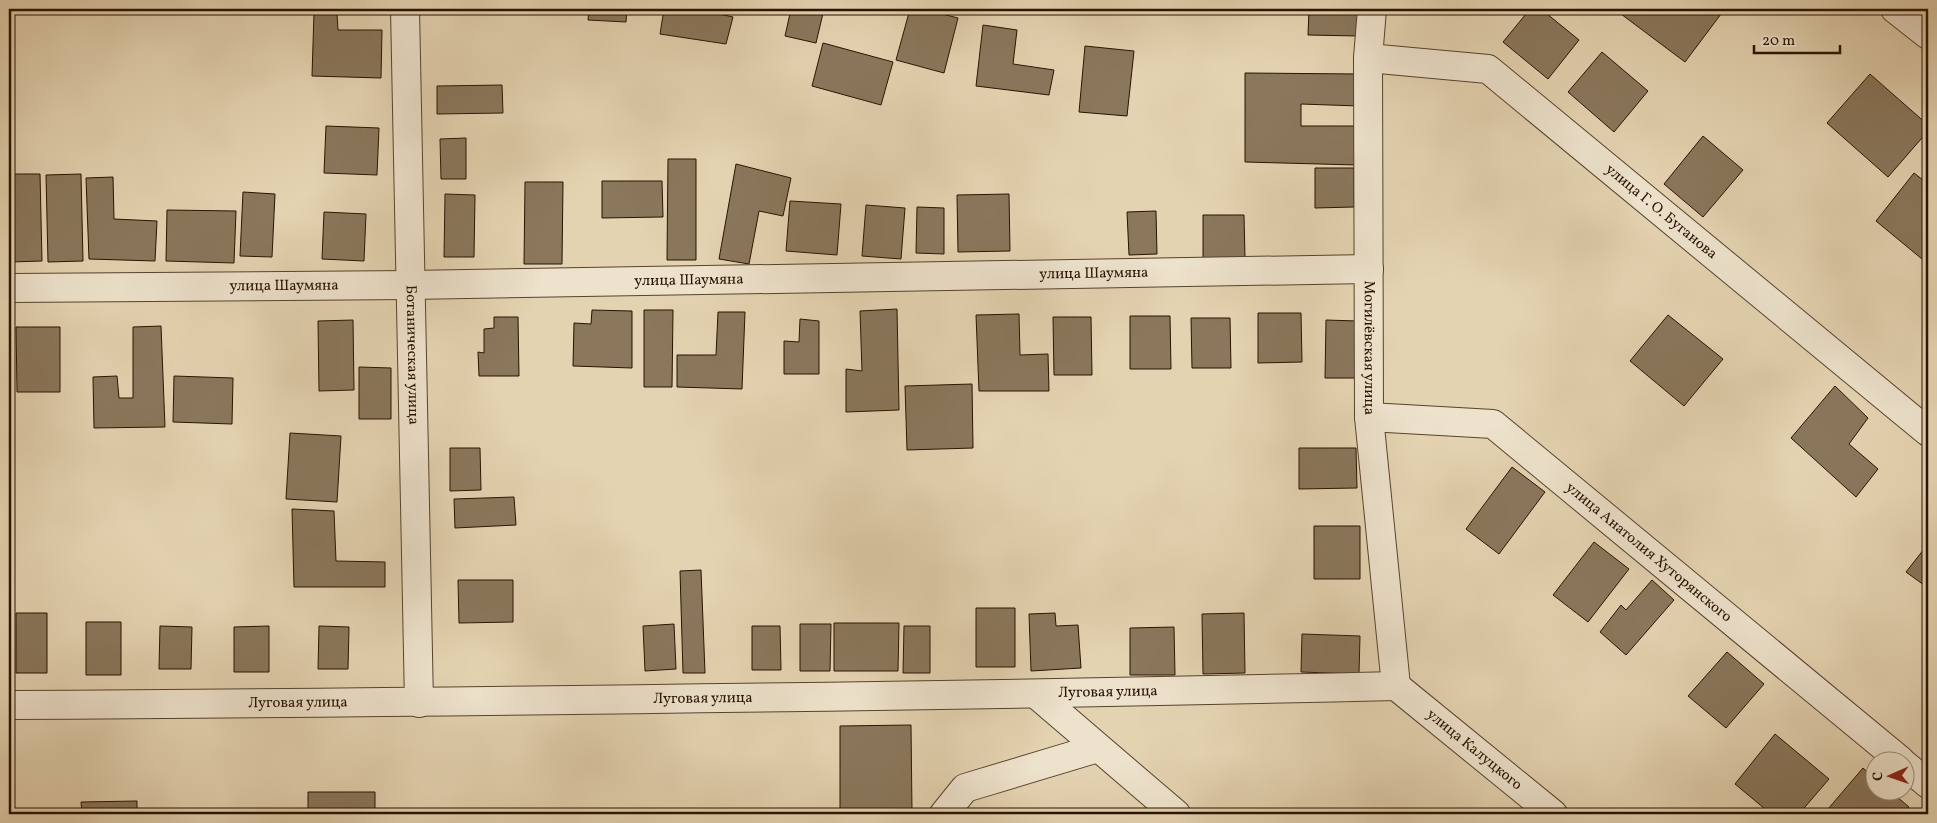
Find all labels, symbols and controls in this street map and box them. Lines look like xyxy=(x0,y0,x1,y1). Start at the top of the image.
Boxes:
scale bar xyxy=(1754,22,1841,54)
text: 20 m xyxy=(1762,31,1795,52)
street label: улица Г. О. Буганова xyxy=(1601,159,1722,264)
street label: улица Шаумяна xyxy=(1039,262,1149,285)
street label: улица Шаумяна xyxy=(634,269,744,292)
street label: улица Шаумяна xyxy=(229,275,339,297)
street label: Могилёвская улица xyxy=(1358,280,1379,415)
street label: Ботаническая улица xyxy=(400,285,424,425)
street label: улица Анатолия Хуторянского xyxy=(1561,477,1736,627)
street label: Луговая улица xyxy=(1058,681,1158,704)
street label: Луговая улица xyxy=(653,687,753,710)
street label: Луговая улица xyxy=(248,692,348,714)
street label: улица Калуцкого xyxy=(1422,704,1527,795)
north arrow xyxy=(1864,750,1914,800)
text: С xyxy=(1869,772,1888,781)

